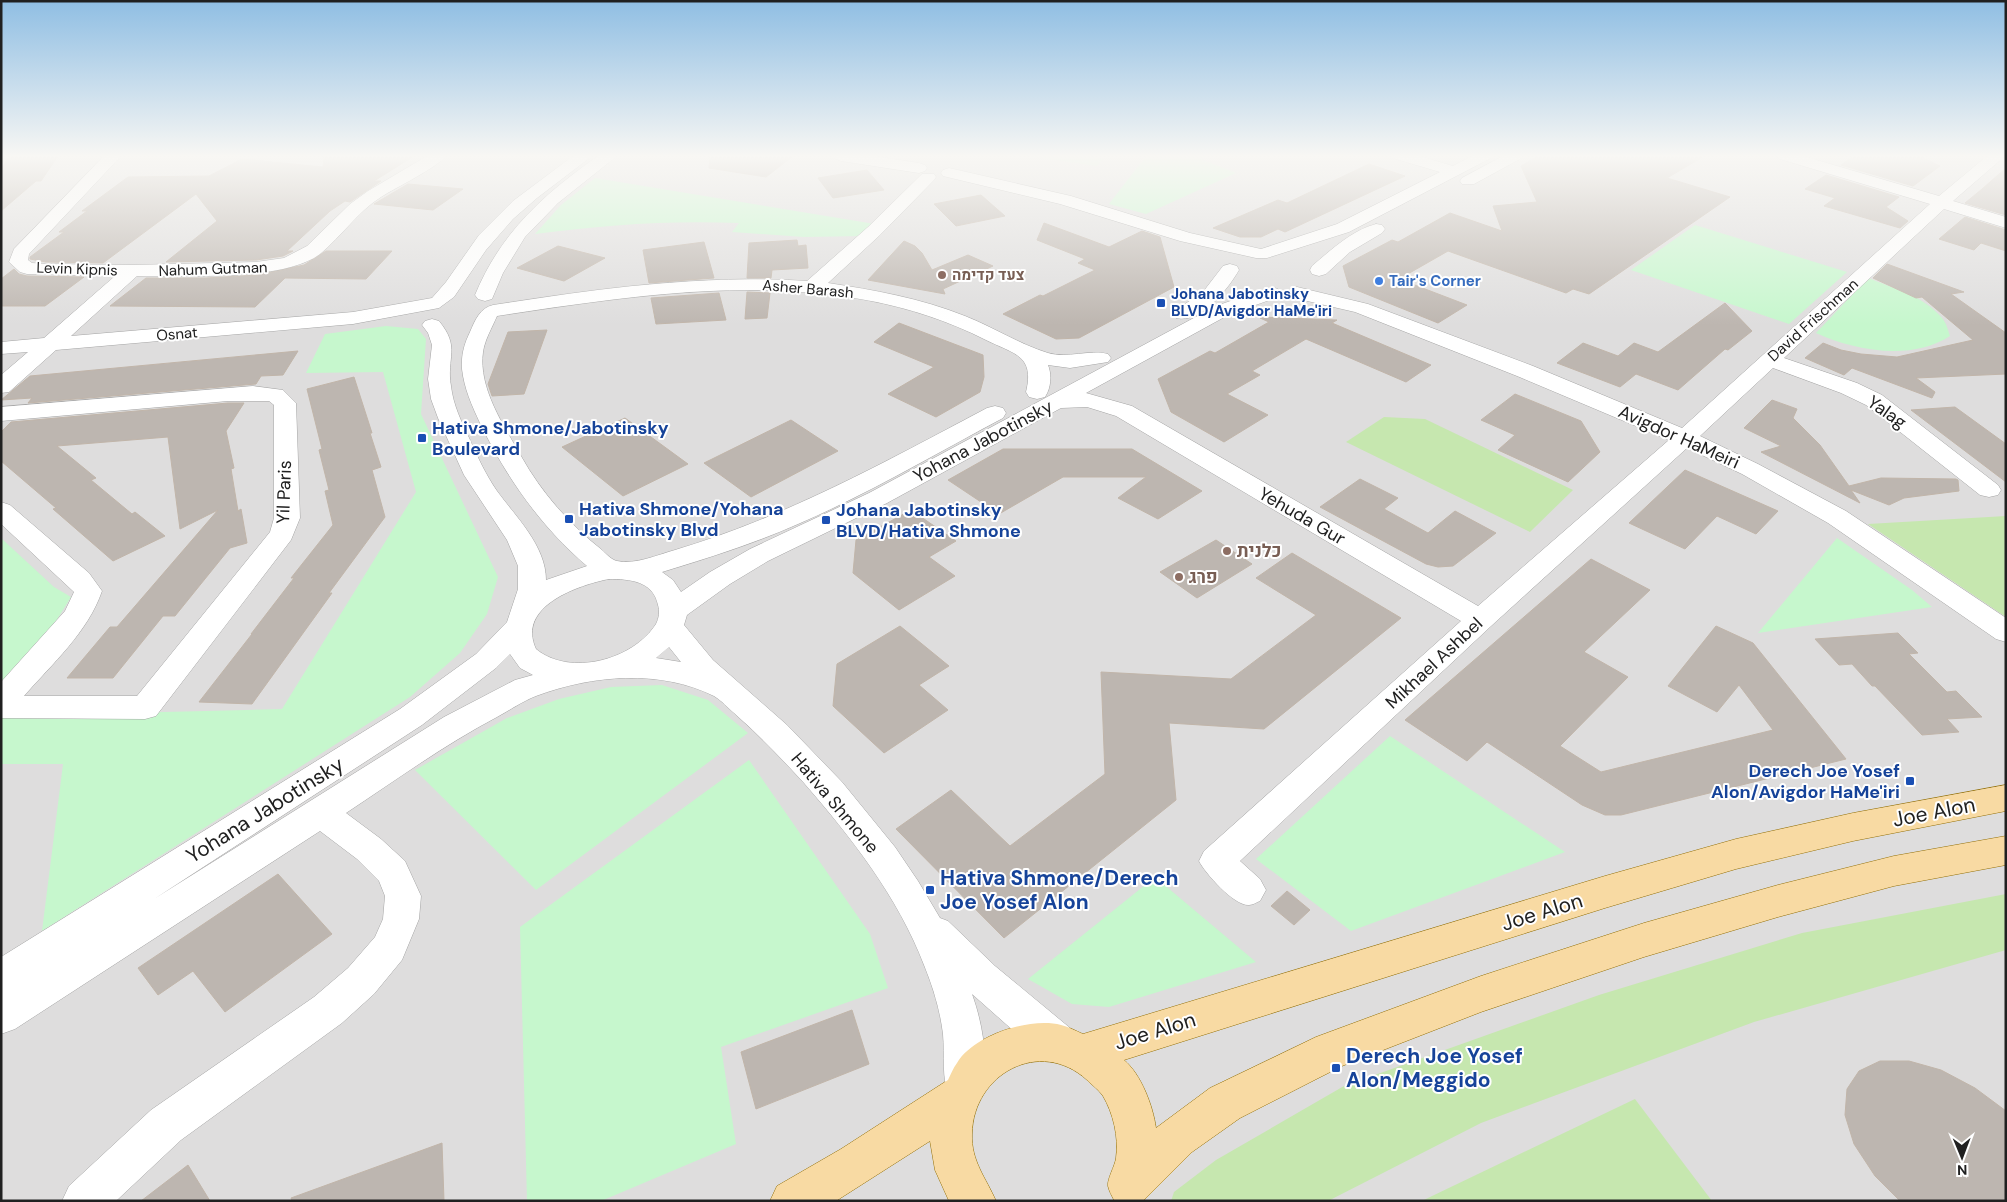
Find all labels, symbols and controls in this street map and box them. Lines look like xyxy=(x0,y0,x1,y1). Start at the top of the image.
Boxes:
street label: Nahum Gutman xyxy=(158,257,268,281)
street label: Levin Kipnis xyxy=(36,258,118,280)
place label: צעד קדימה xyxy=(952,265,1025,285)
marker: צעד קדימה xyxy=(936,269,948,281)
place label: Tair's Corner xyxy=(1389,271,1481,291)
street label: David Frischman xyxy=(1764,274,1862,366)
street label: Asher Barash xyxy=(762,275,854,303)
marker: Tair's Corner xyxy=(1373,275,1385,287)
place label: Johana Jabotinsky BLVD/Avigdor HaMe'iri xyxy=(1171,284,1332,321)
marker: Johana Jabotinsky BLVD/Avigdor HaMe'iri xyxy=(1155,297,1167,309)
street label: Osnat xyxy=(155,322,199,346)
street label: Yalag xyxy=(1863,390,1911,434)
street label: Yohana Jabotinsky xyxy=(909,394,1057,488)
street label: Avigdor HaMeiri xyxy=(1614,399,1744,475)
place label: Hativa Shmone/Jabotinsky Boulevard xyxy=(432,416,669,461)
marker: Hativa Shmone/Jabotinsky Boulevard xyxy=(416,432,428,444)
street label: Yil Paris xyxy=(271,460,297,524)
street label: Yehuda Gur xyxy=(1254,482,1350,551)
place label: Hativa Shmone/Yohana Jabotinsky Blvd xyxy=(579,497,784,542)
place label: Johana Jabotinsky BLVD/Hativa Shmone xyxy=(836,498,1021,543)
marker: Hativa Shmone/Yohana Jabotinsky Blvd xyxy=(563,513,575,525)
marker: Johana Jabotinsky BLVD/Hativa Shmone xyxy=(820,514,832,526)
place label: כלנית xyxy=(1237,539,1282,563)
marker: כלנית xyxy=(1221,545,1233,557)
place label: פרג xyxy=(1189,565,1218,589)
marker: פרג xyxy=(1173,571,1185,583)
street label: Mikhael Ashbel xyxy=(1380,612,1488,714)
street label: Hativa Shmone xyxy=(786,747,884,859)
street label: Yohana Jabotinsky xyxy=(181,750,349,870)
place label: Derech Joe Yosef Alon/Avigdor HaMe'iri xyxy=(1711,759,1900,804)
marker: Derech Joe Yosef Alon/Avigdor HaMe'iri xyxy=(1904,775,1916,787)
street label: Joe Alon xyxy=(1890,790,1978,834)
place label: Hativa Shmone/Derech Joe Yosef Alon xyxy=(940,864,1179,916)
marker: Hativa Shmone/Derech Joe Yosef Alon xyxy=(924,884,936,896)
street label: Joe Alon xyxy=(1498,886,1586,938)
street label: Joe Alon xyxy=(1111,1005,1199,1057)
place label: Derech Joe Yosef Alon/Meggido xyxy=(1346,1042,1523,1094)
marker: Derech Joe Yosef Alon/Meggido xyxy=(1330,1062,1342,1074)
north arrow xyxy=(1937,1132,1987,1182)
text: N xyxy=(1957,1161,1967,1179)

